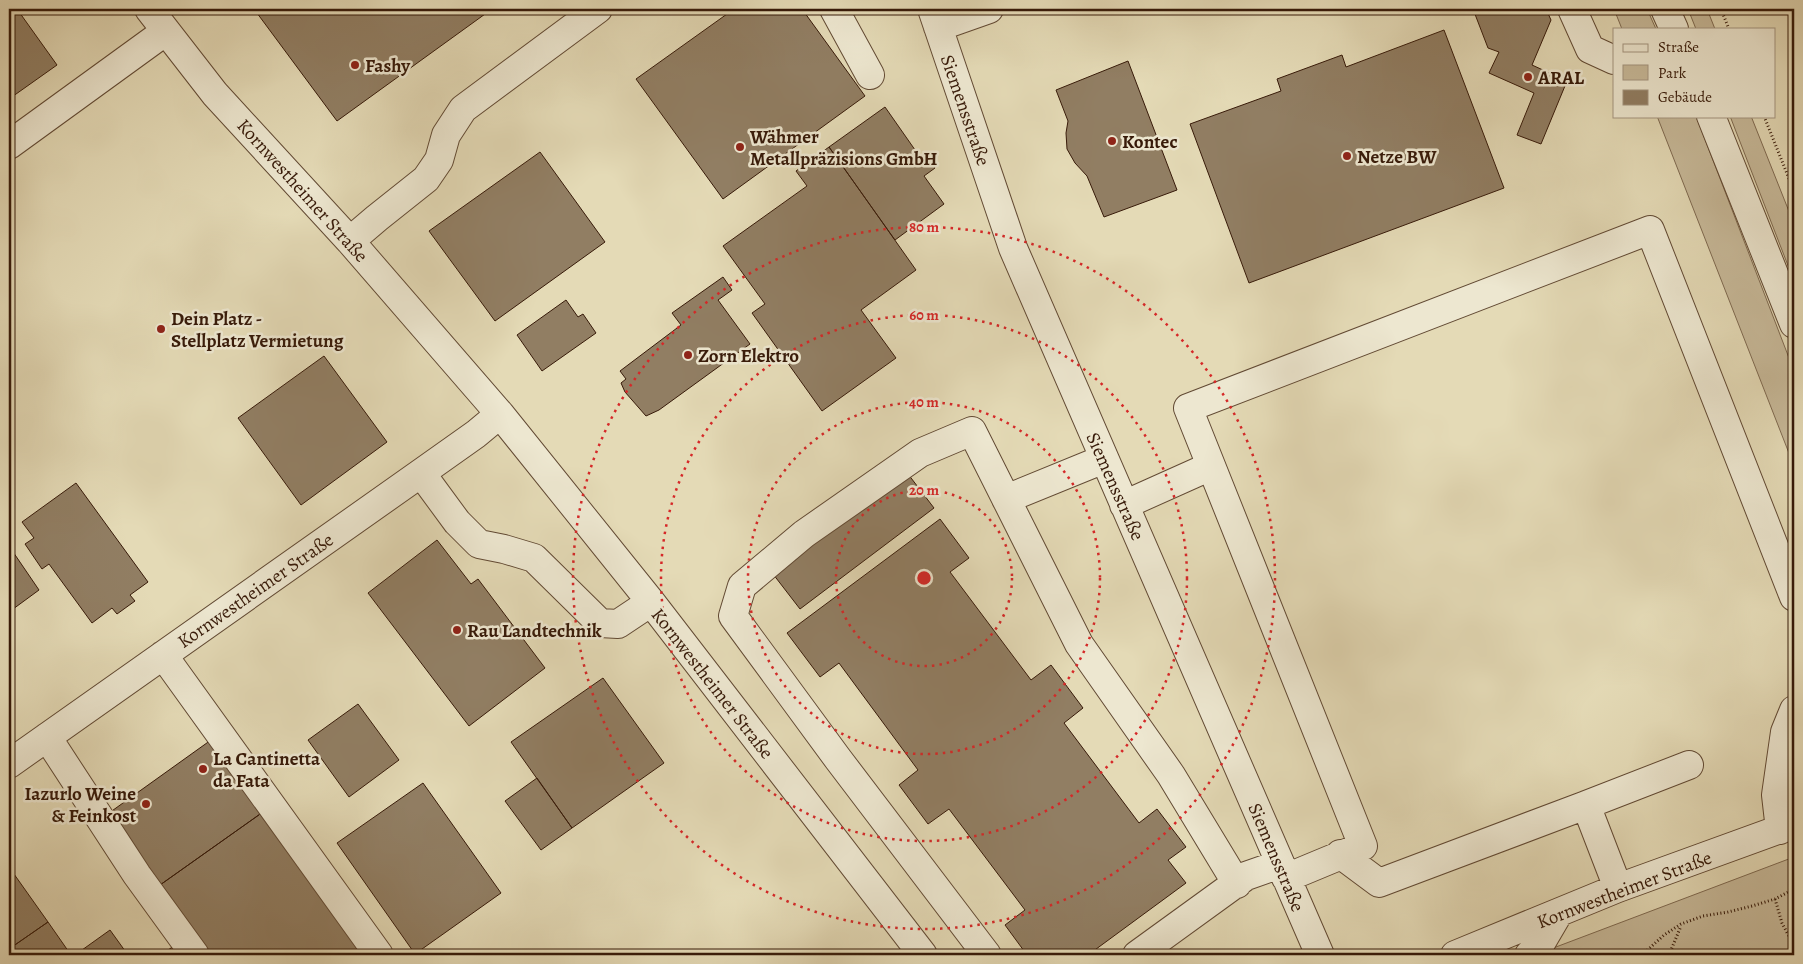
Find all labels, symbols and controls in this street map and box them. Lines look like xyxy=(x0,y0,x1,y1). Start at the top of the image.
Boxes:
legend xyxy=(1613,28,1776,118)
text: Straße xyxy=(1658,37,1699,57)
street label: Siemensstraße xyxy=(934,51,996,169)
place label: Fashy xyxy=(365,53,411,79)
marker: Fashy xyxy=(349,59,361,71)
text: Park xyxy=(1658,63,1687,83)
place label: ARAL xyxy=(1537,65,1585,91)
marker: ARAL xyxy=(1522,71,1534,83)
text: Gebäude xyxy=(1658,87,1712,107)
street label: Kornwestheimer Straße xyxy=(231,113,374,268)
place label: Wähmer Metallpräzisions GmbH xyxy=(749,124,937,172)
place label: Kontec xyxy=(1122,129,1178,155)
marker: Kontec xyxy=(1106,135,1118,147)
marker: Wähmer Metallpräzisions GmbH xyxy=(734,141,746,153)
place label: Netze BW xyxy=(1357,144,1437,170)
marker: Netze BW xyxy=(1341,150,1353,162)
text: 80 m xyxy=(909,217,939,237)
text: 60 m xyxy=(909,305,939,325)
place label: Dein Platz - Stellplatz Vermietung xyxy=(171,306,344,354)
marker: Dein Platz - Stellplatz Vermietung xyxy=(155,323,167,335)
place label: Zorn Elektro xyxy=(698,343,799,369)
marker: Zorn Elektro xyxy=(682,349,694,361)
text: 40 m xyxy=(909,392,939,412)
street label: Siemensstraße xyxy=(1080,428,1150,545)
text: 20 m xyxy=(909,480,939,500)
street label: Kornwestheimer Straße xyxy=(172,527,339,655)
centre of rings xyxy=(915,569,933,587)
street label: Kornwestheimer Straße xyxy=(645,603,779,765)
place label: Rau Landtechnik xyxy=(467,618,602,644)
marker: Rau Landtechnik xyxy=(451,624,463,636)
place label: La Cantinetta da Fata xyxy=(213,746,321,794)
marker: La Cantinetta da Fata xyxy=(197,763,209,775)
place label: Iazurlo Weine & Feinkost xyxy=(25,781,137,829)
marker: Iazurlo Weine & Feinkost xyxy=(140,798,152,810)
street label: Siemensstraße xyxy=(1242,799,1311,916)
street label: Kornwestheimer Straße xyxy=(1533,845,1715,935)

